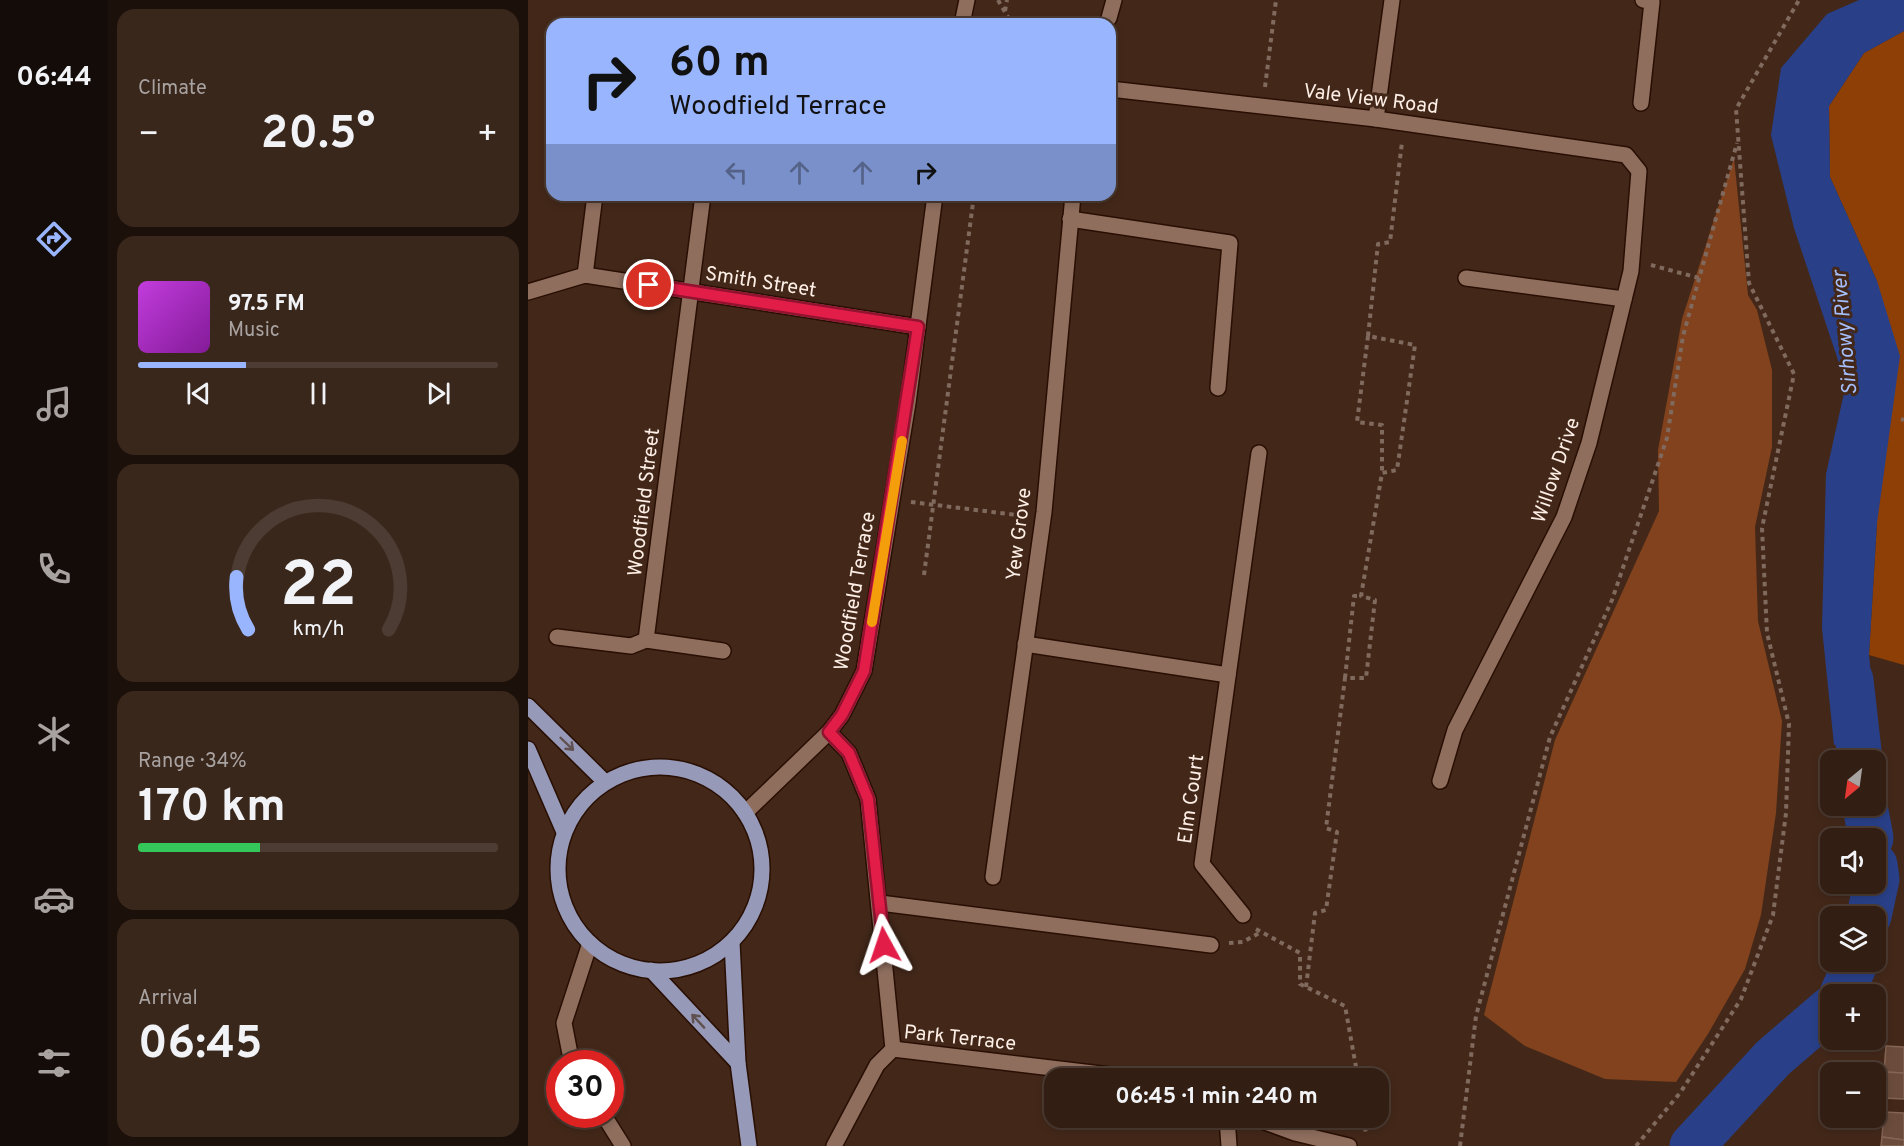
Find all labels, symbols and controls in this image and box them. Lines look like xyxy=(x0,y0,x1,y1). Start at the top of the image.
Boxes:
text: 60 m xyxy=(669,38,770,91)
icon: right xyxy=(570,42,648,120)
text: 06:44 xyxy=(16,61,92,95)
text: Climate xyxy=(138,76,207,102)
street label: Vale View Road xyxy=(1302,79,1440,121)
text: Woodfield Terrace xyxy=(669,90,887,124)
text: 20.5° xyxy=(261,107,375,164)
text: − xyxy=(138,115,159,157)
text: + xyxy=(477,115,498,157)
icon: left xyxy=(720,156,753,189)
icon: ahead xyxy=(783,156,816,189)
icon: ahead xyxy=(846,156,879,189)
icon: right xyxy=(909,156,942,189)
icon: directions xyxy=(33,218,75,260)
pin xyxy=(623,259,674,310)
street label: Smith Street xyxy=(703,261,818,305)
water label: Sirhowy River xyxy=(1826,267,1864,396)
icon: arrive xyxy=(632,268,665,301)
text: 97.5 FM xyxy=(228,291,305,318)
text: Music xyxy=(228,318,280,344)
icon: previous xyxy=(182,377,215,410)
icon: pause xyxy=(302,377,335,410)
icon: next xyxy=(422,377,455,410)
icon: music xyxy=(33,383,75,425)
street label: Willow Drive xyxy=(1527,415,1587,527)
street label: Woodfield Street xyxy=(623,427,667,578)
street label: Yew Grove xyxy=(1001,486,1039,582)
street label: Woodfield Terrace xyxy=(829,510,883,673)
icon: phone xyxy=(33,548,75,590)
text: 22 xyxy=(280,549,356,628)
text: km/h xyxy=(292,616,344,643)
icon: climate xyxy=(33,713,75,755)
one-way arrow xyxy=(559,737,574,752)
text: Range · 34% xyxy=(138,749,247,775)
north arrow xyxy=(1820,750,1886,816)
map controls xyxy=(1820,750,1886,1128)
street label: Elm Court xyxy=(1173,753,1211,846)
text: 170 km xyxy=(138,780,286,837)
button: sound xyxy=(1820,828,1886,894)
icon: car xyxy=(33,878,75,920)
button: layers xyxy=(1820,906,1886,972)
position arrow xyxy=(852,913,916,977)
button: + xyxy=(1820,984,1886,1050)
text: Arrival xyxy=(138,986,198,1012)
one-way arrow xyxy=(691,1013,705,1028)
text: 06:45 xyxy=(138,1017,263,1074)
street label: Park Terrace xyxy=(902,1020,1017,1058)
icon: filters xyxy=(33,1042,75,1084)
speed limit sign: 30 xyxy=(546,1050,624,1128)
button: − xyxy=(1820,1062,1886,1128)
text: 06:45 · 1 min · 240 m xyxy=(1115,1084,1318,1111)

